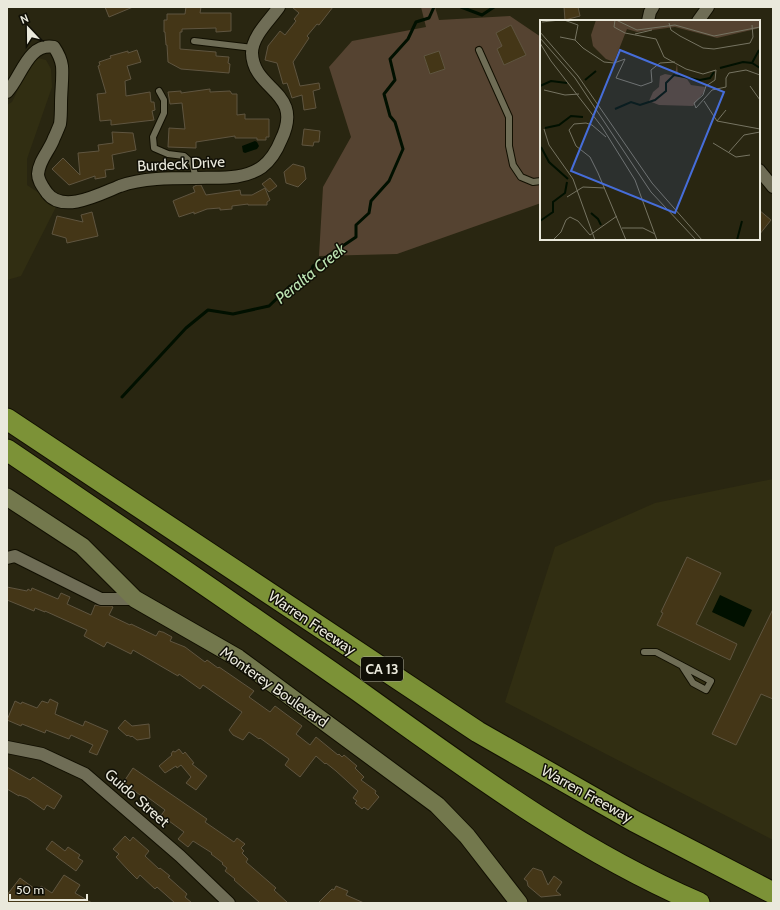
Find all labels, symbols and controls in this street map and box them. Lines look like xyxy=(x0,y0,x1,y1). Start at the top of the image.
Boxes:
north arrow xyxy=(8,8,48,48)
text: N xyxy=(18,11,30,27)
inset map xyxy=(540,20,760,240)
street label: Burdeck Drive xyxy=(137,153,226,175)
water label: Peralta Creek xyxy=(271,239,350,307)
street label: Warren Freeway xyxy=(265,587,360,659)
street label: Monterey Boulevard xyxy=(216,643,332,731)
road number: CA 13 xyxy=(361,657,403,681)
street label: Warren Freeway xyxy=(538,761,636,827)
street label: Guido Street xyxy=(101,765,173,831)
scale bar xyxy=(10,876,87,902)
text: 50 m xyxy=(16,882,44,897)

